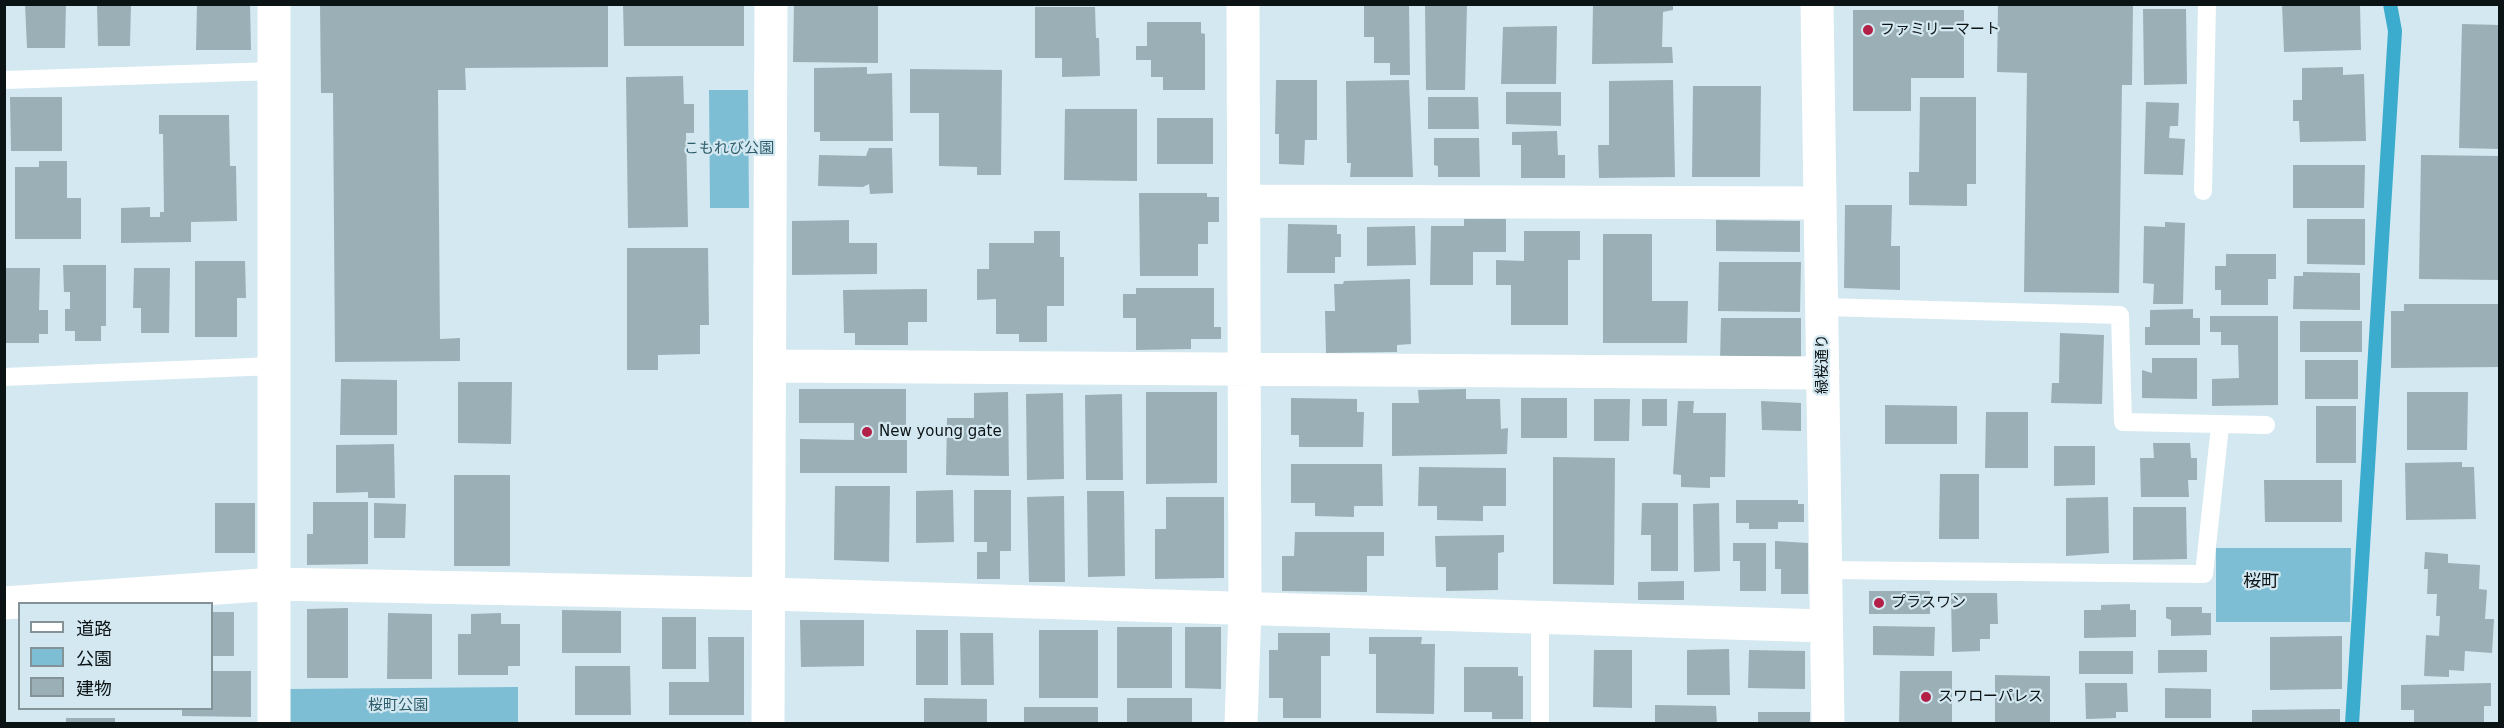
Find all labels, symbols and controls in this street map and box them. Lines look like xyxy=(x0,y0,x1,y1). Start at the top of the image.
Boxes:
place label: ファミリーマート xyxy=(1880,21,2000,39)
marker: ファミリーマート xyxy=(1861,23,1875,37)
park label: こもれび公園 xyxy=(684,140,774,158)
street label: 緑桜通り xyxy=(1814,334,1832,394)
place label: New young gate xyxy=(879,423,1002,441)
marker: New young gate xyxy=(860,425,874,439)
district label: 桜町 xyxy=(2243,571,2279,593)
place label: プラスワン xyxy=(1891,594,1966,612)
marker: プラスワン xyxy=(1872,596,1886,610)
legend xyxy=(18,602,213,710)
text: 道路 xyxy=(76,618,112,639)
text: 公園 xyxy=(76,648,112,669)
text: 建物 xyxy=(76,678,112,699)
place label: スワローパレス xyxy=(1938,688,2043,706)
marker: スワローパレス xyxy=(1919,690,1933,704)
park label: 桜町公園 xyxy=(368,697,428,715)

